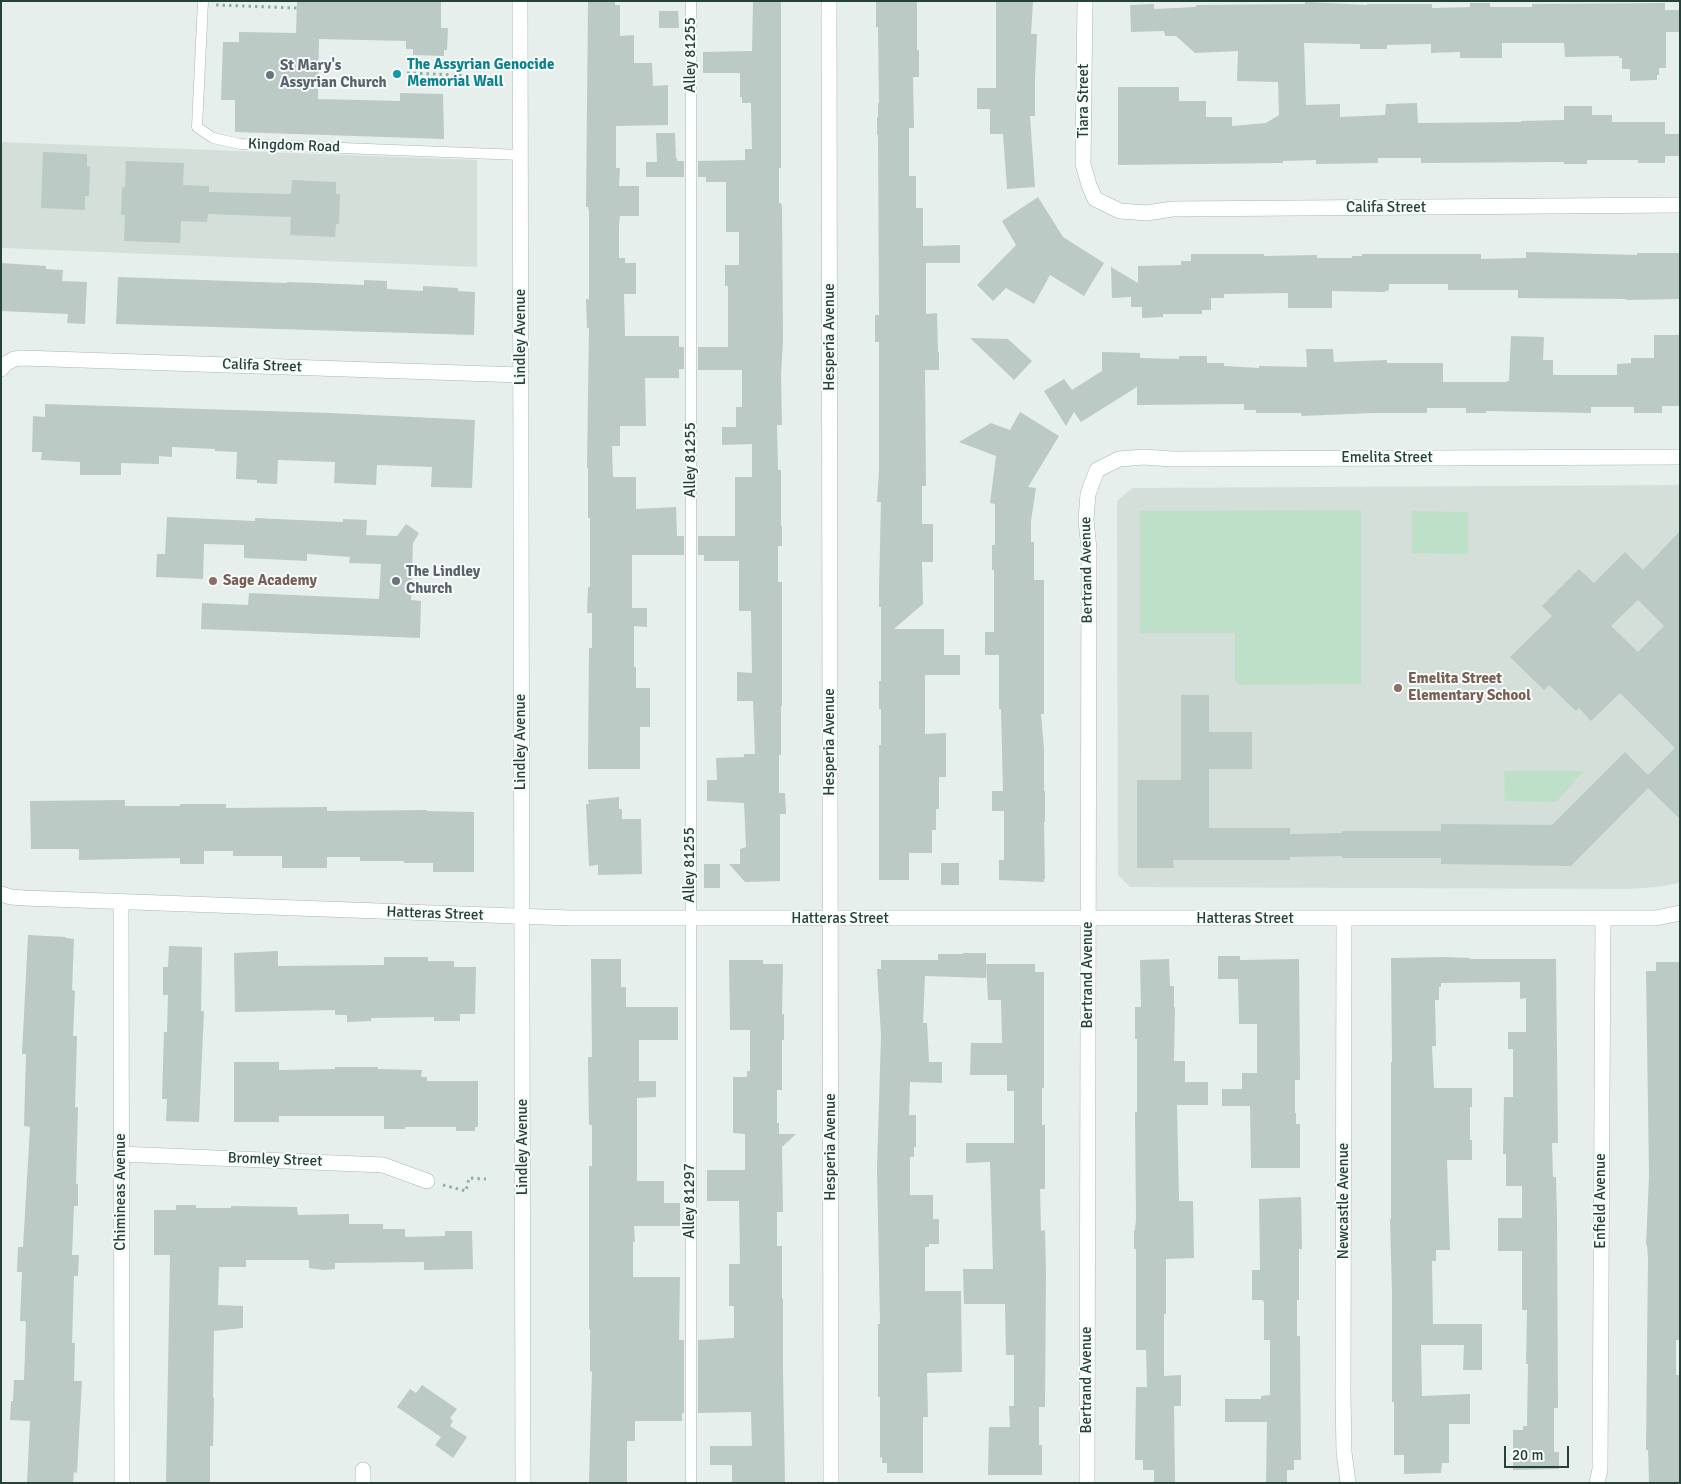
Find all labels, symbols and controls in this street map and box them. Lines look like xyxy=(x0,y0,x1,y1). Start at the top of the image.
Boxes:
street label: Alley 81255 xyxy=(682,17,700,93)
place label: The Assyrian Genocide Memorial Wall xyxy=(407,56,554,91)
place label: St Mary's Assyrian Church xyxy=(280,57,387,92)
street label: Tiara Street xyxy=(1075,64,1093,138)
marker: The Assyrian Genocide Memorial Wall xyxy=(391,68,403,80)
marker: St Mary's Assyrian Church xyxy=(264,69,276,81)
street label: Kingdom Road xyxy=(248,135,340,157)
street label: Califa Street xyxy=(1346,199,1426,217)
street label: Hesperia Avenue xyxy=(821,283,839,391)
street label: Lindley Avenue xyxy=(512,289,530,385)
street label: Califa Street xyxy=(222,356,302,376)
street label: Alley 81255 xyxy=(682,422,700,498)
street label: Emelita Street xyxy=(1341,449,1433,467)
street label: Bertrand Avenue xyxy=(1077,516,1097,624)
place label: The Lindley Church xyxy=(406,563,480,598)
place label: Sage Academy xyxy=(223,572,317,590)
marker: Sage Academy xyxy=(207,575,219,587)
marker: The Lindley Church xyxy=(390,575,402,587)
place label: Emelita Street Elementary School xyxy=(1408,670,1531,705)
marker: Emelita Street Elementary School xyxy=(1392,682,1404,694)
street label: Hesperia Avenue xyxy=(821,688,839,796)
street label: Lindley Avenue xyxy=(512,694,530,790)
street label: Alley 81255 xyxy=(681,827,699,903)
street label: Hatteras Street xyxy=(386,903,484,925)
street label: Hatteras Street xyxy=(791,910,889,928)
street label: Hatteras Street xyxy=(1196,910,1294,928)
street label: Bertrand Avenue xyxy=(1079,921,1097,1029)
street label: Hesperia Avenue xyxy=(822,1093,840,1201)
street label: Lindley Avenue xyxy=(514,1099,532,1195)
street label: Chimineas Avenue xyxy=(112,1133,130,1251)
street label: Newcastle Avenue xyxy=(1335,1143,1353,1259)
street label: Bromley Street xyxy=(227,1149,323,1171)
street label: Enfield Avenue xyxy=(1592,1153,1610,1249)
street label: Alley 81297 xyxy=(681,1163,699,1239)
street label: Bertrand Avenue xyxy=(1078,1326,1096,1434)
scale bar xyxy=(1506,1436,1571,1468)
text: 20 m xyxy=(1512,1446,1543,1464)

